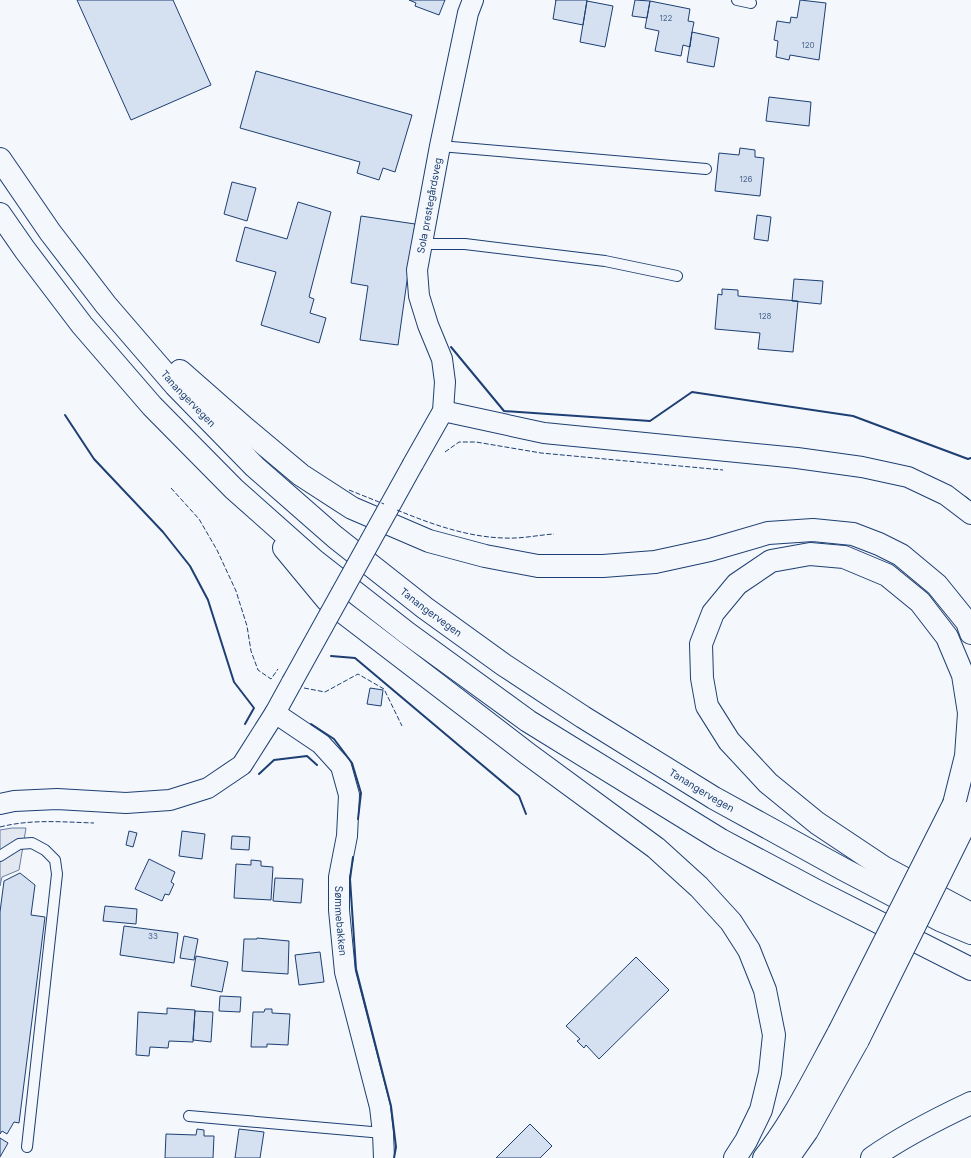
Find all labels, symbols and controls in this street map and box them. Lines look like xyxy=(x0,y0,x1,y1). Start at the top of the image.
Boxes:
house number: 122 xyxy=(659,13,673,23)
house number: 120 xyxy=(801,40,815,50)
street label: Sola prestegårdsveg xyxy=(414,157,444,254)
house number: 126 xyxy=(739,174,753,184)
house number: 128 xyxy=(758,311,772,321)
street label: Tanangervegen xyxy=(159,367,218,429)
street label: Tanangervegen xyxy=(398,585,465,639)
street label: Tanangervegen xyxy=(667,766,737,814)
street label: Sømmebakken xyxy=(333,886,349,956)
house number: 33 xyxy=(148,931,158,941)

